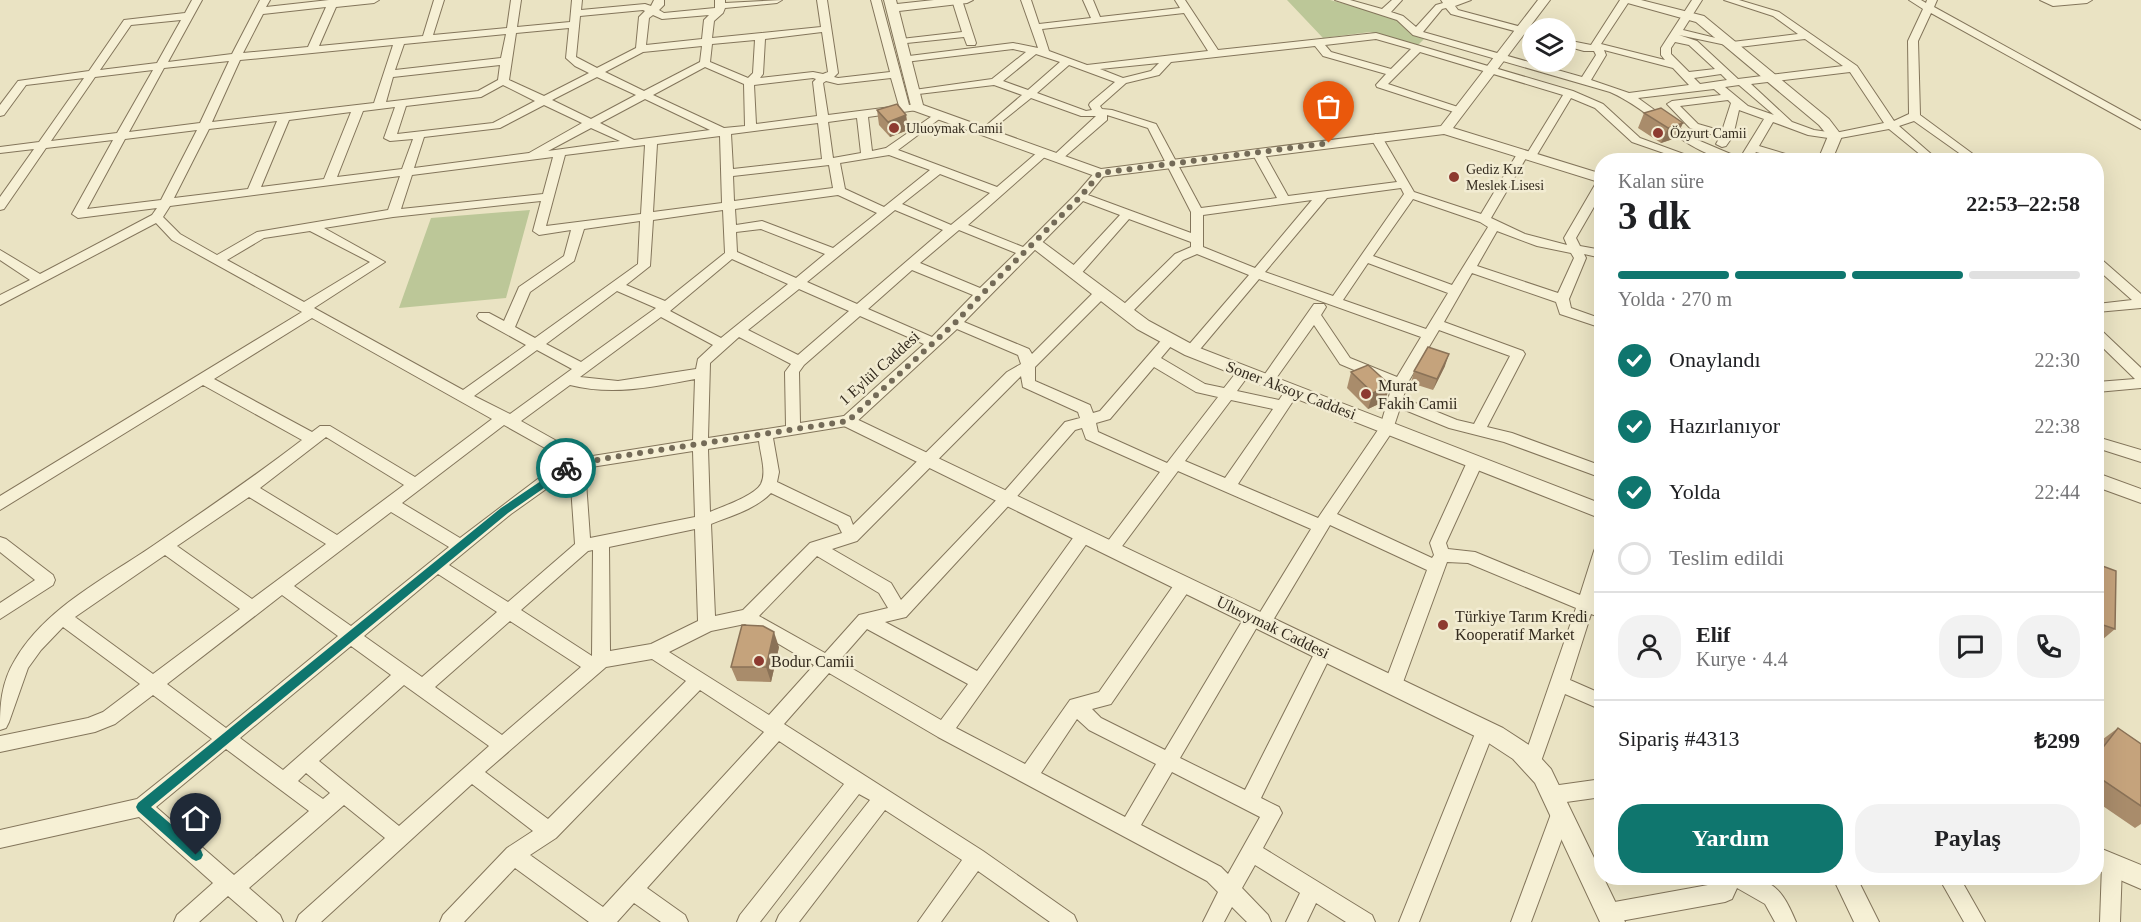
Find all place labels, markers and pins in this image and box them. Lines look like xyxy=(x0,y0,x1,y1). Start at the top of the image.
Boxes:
pin xyxy=(1303,81,1354,143)
marker: Uluoymak Camii xyxy=(887,121,901,135)
place label: Uluoymak Camii xyxy=(906,121,1003,136)
place label: Özyurt Camii xyxy=(1670,125,1747,141)
marker: Özyurt Camii xyxy=(1651,126,1665,140)
place label: Gediz Kız Meslek Lisesi xyxy=(1466,162,1544,193)
marker: Gediz Kız Meslek Lisesi xyxy=(1447,170,1461,184)
place label: Murat Fakih Camii xyxy=(1378,377,1458,412)
marker: Murat Fakih Camii xyxy=(1359,387,1373,401)
place label: Türkiye Tarım Kredi Kooperatif Market xyxy=(1455,608,1588,644)
marker: Türkiye Tarım Kredi Kooperatif Market xyxy=(1436,618,1450,632)
place label: Bodur Camii xyxy=(771,653,855,670)
marker: Bodur Camii xyxy=(752,654,766,668)
pin xyxy=(170,793,221,855)

